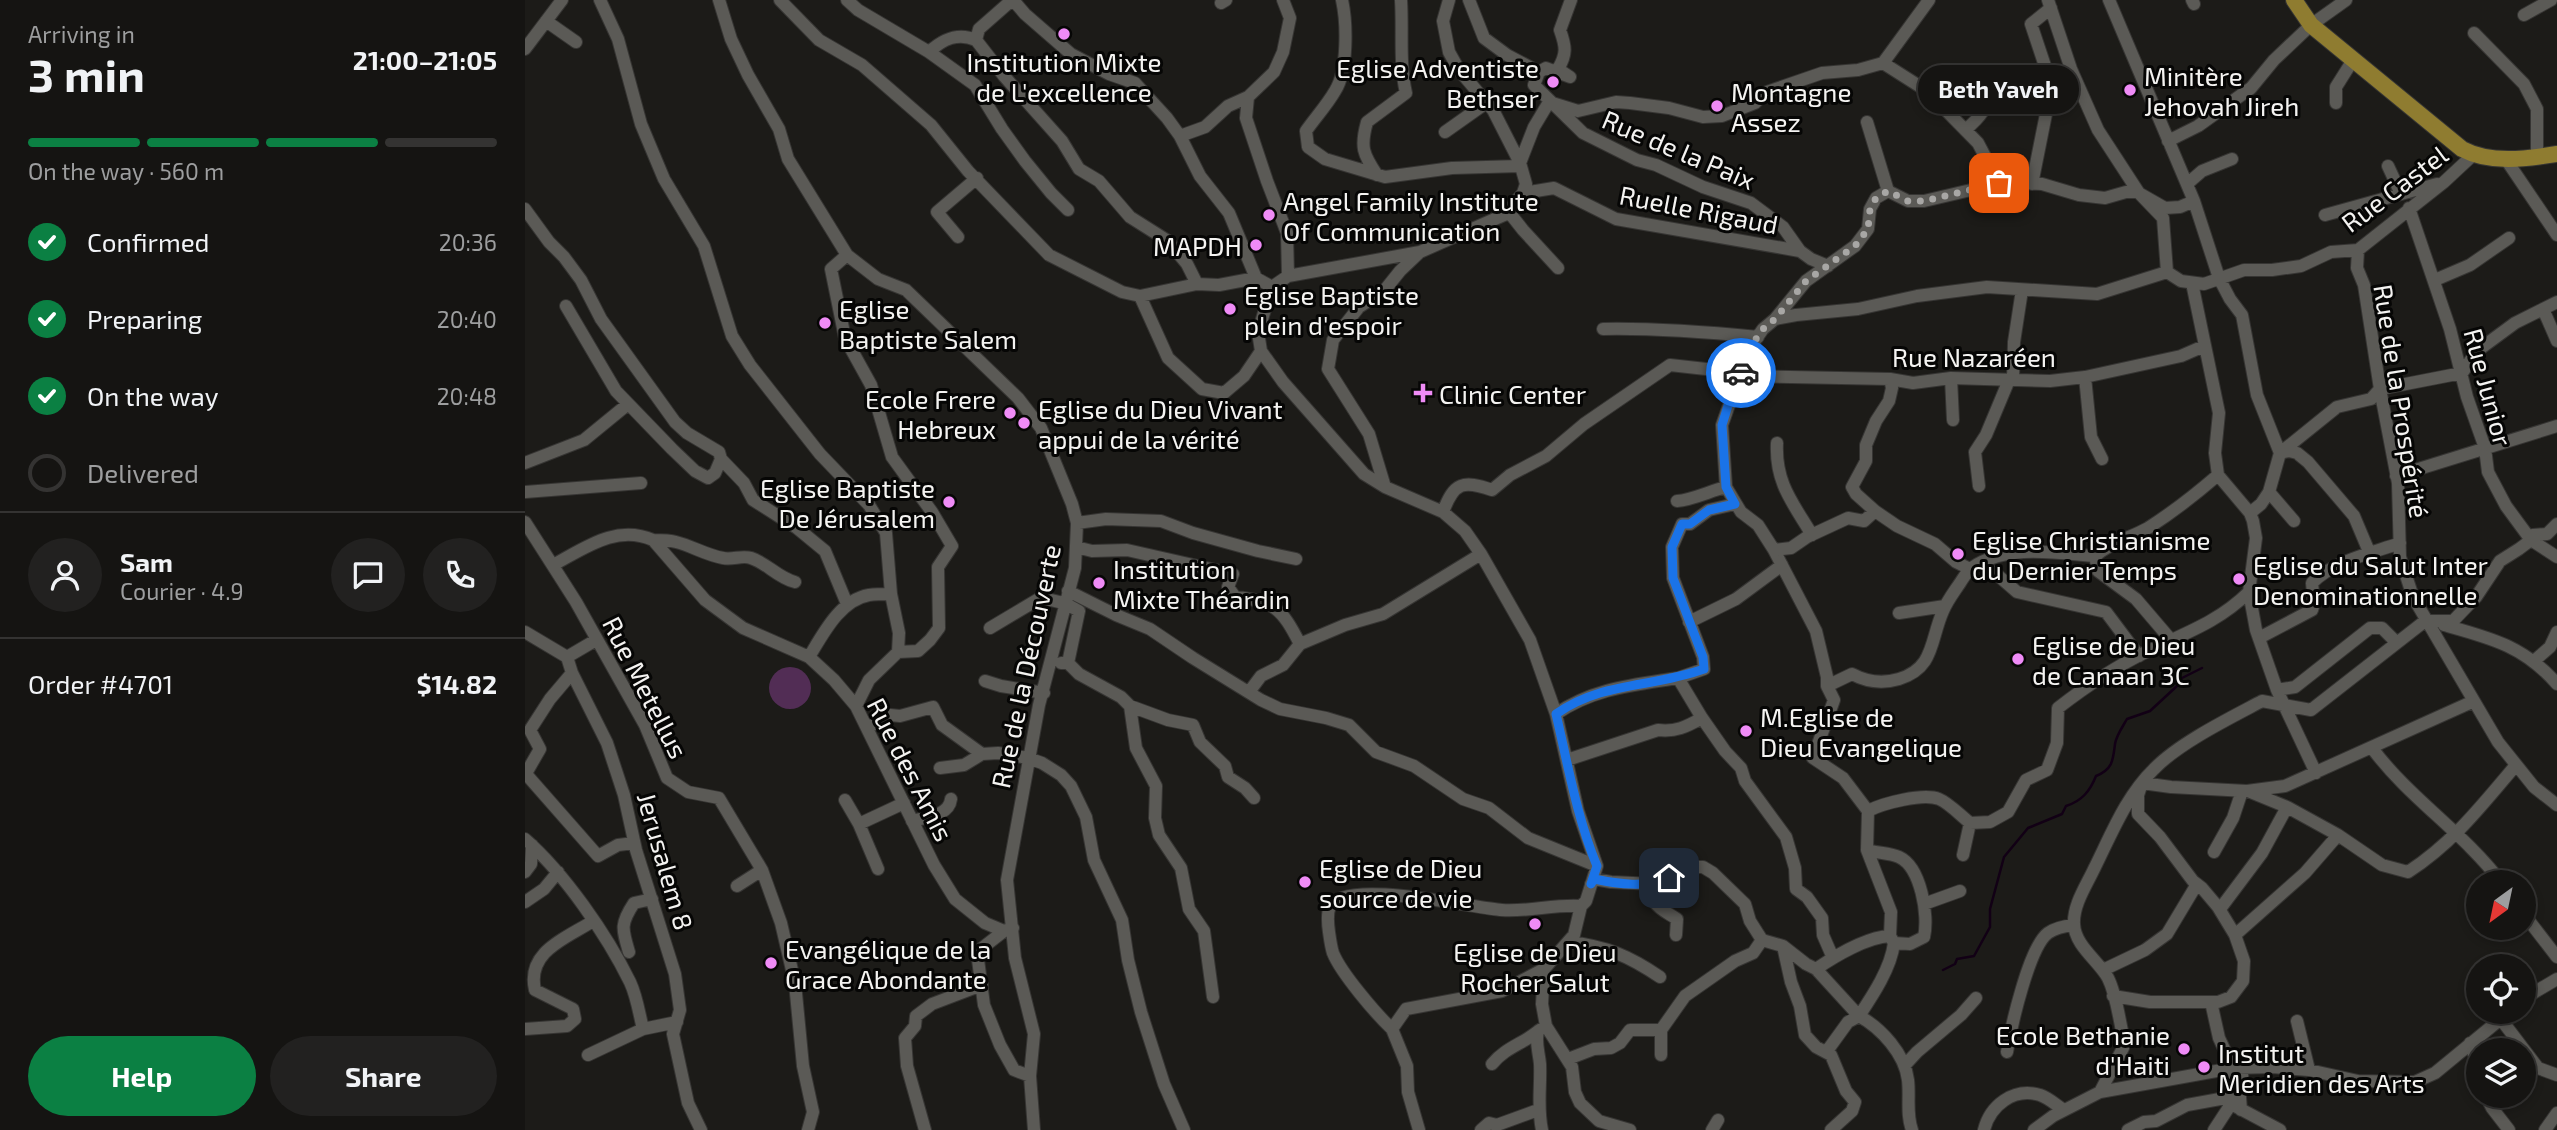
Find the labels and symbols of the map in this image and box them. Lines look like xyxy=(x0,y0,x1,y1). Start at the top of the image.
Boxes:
marker: Institution Mixte de L'excellence xyxy=(1056,26,1072,42)
place label: Institution Mixte de L'excellence xyxy=(966,46,1162,107)
place label: Eglise Adventiste Bethser xyxy=(1336,52,1539,113)
place label: Minitère Jehovah Jireh xyxy=(2144,60,2299,121)
callout: Beth Yaveh xyxy=(1919,64,2079,113)
marker: Eglise Adventiste Bethser xyxy=(1545,74,1561,90)
place label: Montagne Assez xyxy=(1731,76,1851,137)
marker: Minitère Jehovah Jireh xyxy=(2122,82,2138,98)
marker: Montagne Assez xyxy=(1709,98,1725,114)
street label: Rue de la Paix xyxy=(1598,103,1760,195)
street label: Rue Castel xyxy=(2335,138,2453,238)
pin xyxy=(1969,153,2029,213)
street label: Ruelle Rigaud xyxy=(1617,178,1781,240)
place label: Angel Family Institute Of Communication xyxy=(1283,185,1539,246)
marker: Angel Family Institute Of Communication xyxy=(1261,207,1277,223)
place label: MAPDH xyxy=(1153,230,1242,261)
marker: MAPDH xyxy=(1248,237,1264,253)
place label: Eglise Baptiste plein d'espoir xyxy=(1244,279,1419,340)
street label: Rue de la Prospérité xyxy=(2368,282,2436,520)
place label: Eglise Baptiste Salem xyxy=(839,293,1017,354)
marker: Eglise Baptiste plein d'espoir xyxy=(1222,301,1238,317)
marker: Eglise Baptiste Salem xyxy=(817,315,833,331)
street label: Rue Junior xyxy=(2458,325,2520,449)
courier xyxy=(1706,338,1776,408)
street label: Rue Nazaréen xyxy=(1892,341,2056,372)
place label: Clinic Center xyxy=(1439,378,1586,409)
place label: Ecole Frere Hebreux xyxy=(865,383,996,444)
marker: Clinic Center xyxy=(1413,383,1433,403)
place label: Eglise du Dieu Vivant appui de la vérité xyxy=(1038,393,1283,454)
marker: Ecole Frere Hebreux xyxy=(1002,405,1018,421)
marker: Eglise du Dieu Vivant appui de la vérité xyxy=(1016,415,1032,431)
place label: Eglise Baptiste De Jérusalem xyxy=(760,472,935,533)
marker: Eglise Baptiste De Jérusalem xyxy=(941,494,957,510)
place label: Eglise Christianisme du Dernier Temps xyxy=(1972,524,2210,585)
street label: Rue de la Découverte xyxy=(984,541,1066,791)
marker: Eglise Christianisme du Dernier Temps xyxy=(1950,546,1966,562)
place label: Eglise du Salut Inter Denominationnelle xyxy=(2253,549,2488,610)
place label: Institution Mixte Théardin xyxy=(1113,553,1290,614)
marker: Eglise du Salut Inter Denominationnelle xyxy=(2231,571,2247,587)
marker: Institution Mixte Théardin xyxy=(1091,575,1107,591)
street label: Rue Metellus xyxy=(597,611,695,763)
place label: Eglise de Dieu de Canaan 3C xyxy=(2032,629,2195,690)
marker: Eglise de Dieu de Canaan 3C xyxy=(2010,651,2026,667)
street label: Rue des Amis xyxy=(862,692,960,846)
place label: M.Eglise de Dieu Evangelique xyxy=(1760,701,1962,762)
marker: M.Eglise de Dieu Evangelique xyxy=(1738,723,1754,739)
street label: Jerusalem 8 xyxy=(632,789,700,933)
pin xyxy=(1639,848,1699,908)
place label: Eglise de Dieu source de vie xyxy=(1319,852,1482,913)
north arrow xyxy=(2466,870,2536,940)
marker: Eglise de Dieu source de vie xyxy=(1297,874,1313,890)
marker: Eglise de Dieu Rocher Salut xyxy=(1527,916,1543,932)
place label: Evangélique de la Grace Abondante xyxy=(785,933,991,994)
place label: Eglise de Dieu Rocher Salut xyxy=(1453,936,1617,997)
marker: Evangélique de la Grace Abondante xyxy=(763,955,779,971)
place label: Ecole Bethanie d'Haiti xyxy=(1996,1019,2170,1080)
place label: Institut Meridien des Arts xyxy=(2218,1037,2425,1098)
marker: Ecole Bethanie d'Haiti xyxy=(2176,1041,2192,1057)
marker: Institut Meridien des Arts xyxy=(2196,1059,2212,1075)

